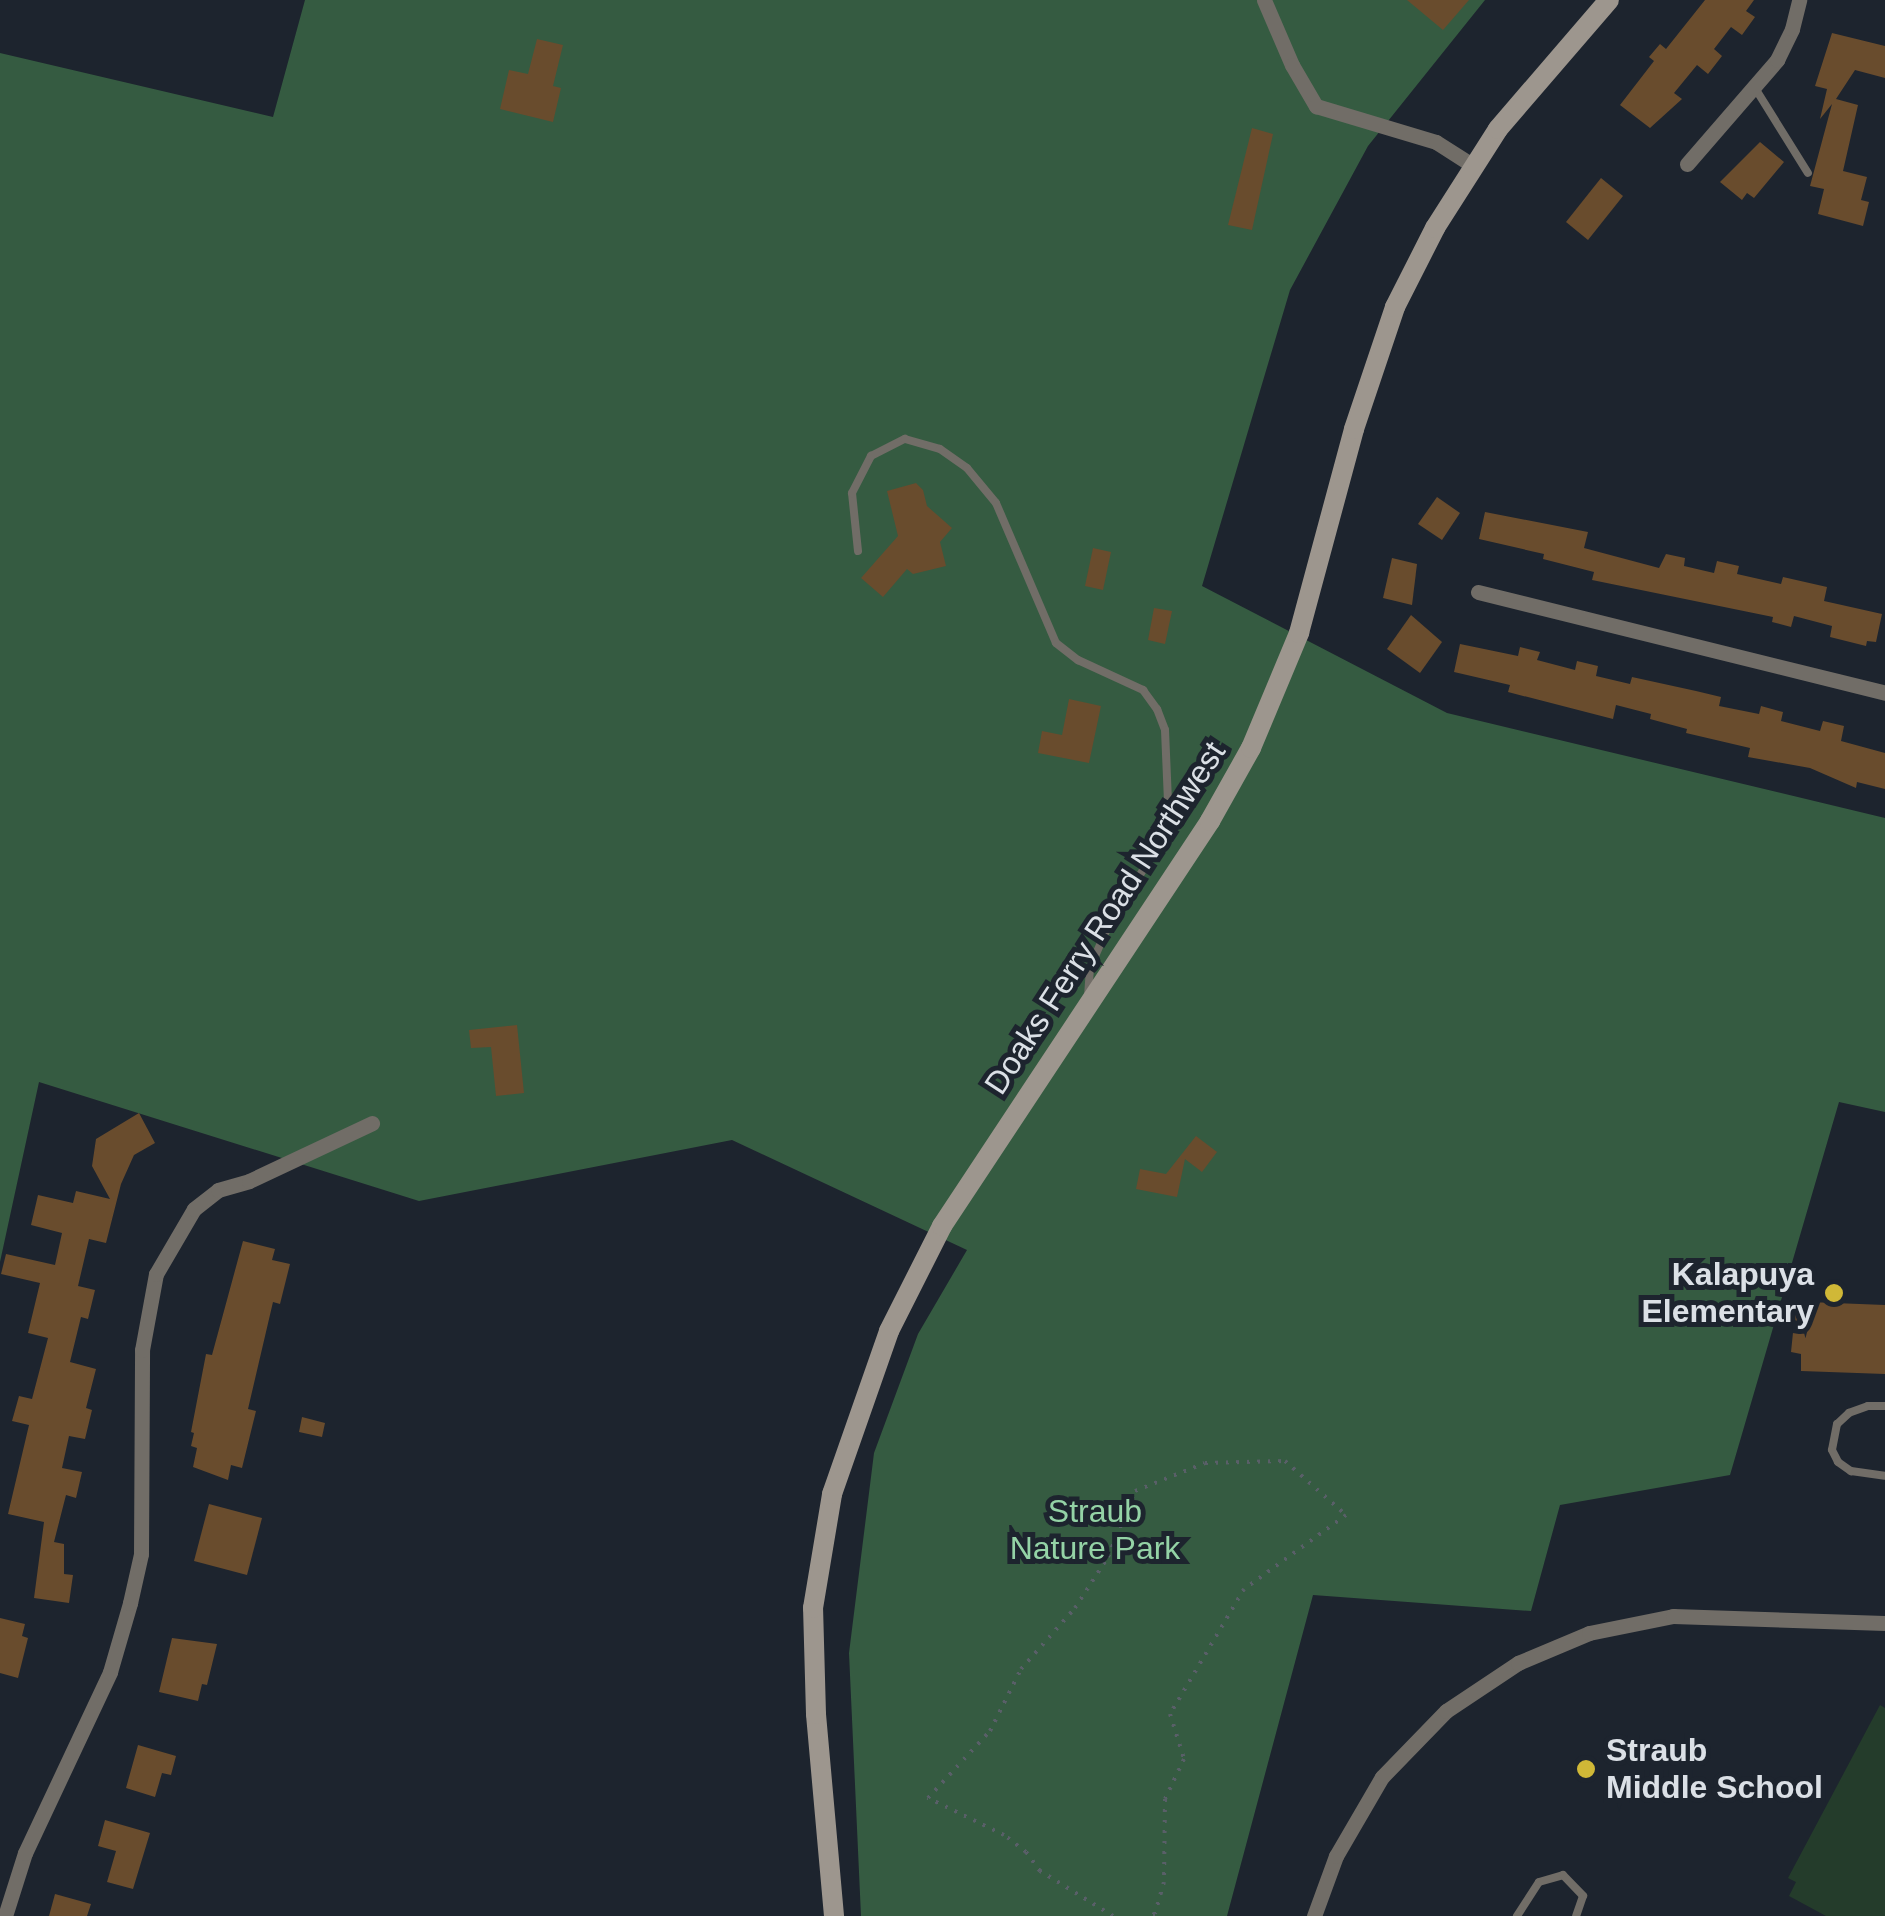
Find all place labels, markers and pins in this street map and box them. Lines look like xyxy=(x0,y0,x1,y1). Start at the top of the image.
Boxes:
place label: Kalapuya Elementary xyxy=(1641,1256,1814,1331)
marker: Kalapuya Elementary xyxy=(1823,1282,1845,1304)
place label: Straub Middle School xyxy=(1606,1732,1823,1807)
marker: Straub Middle School xyxy=(1575,1758,1597,1780)

